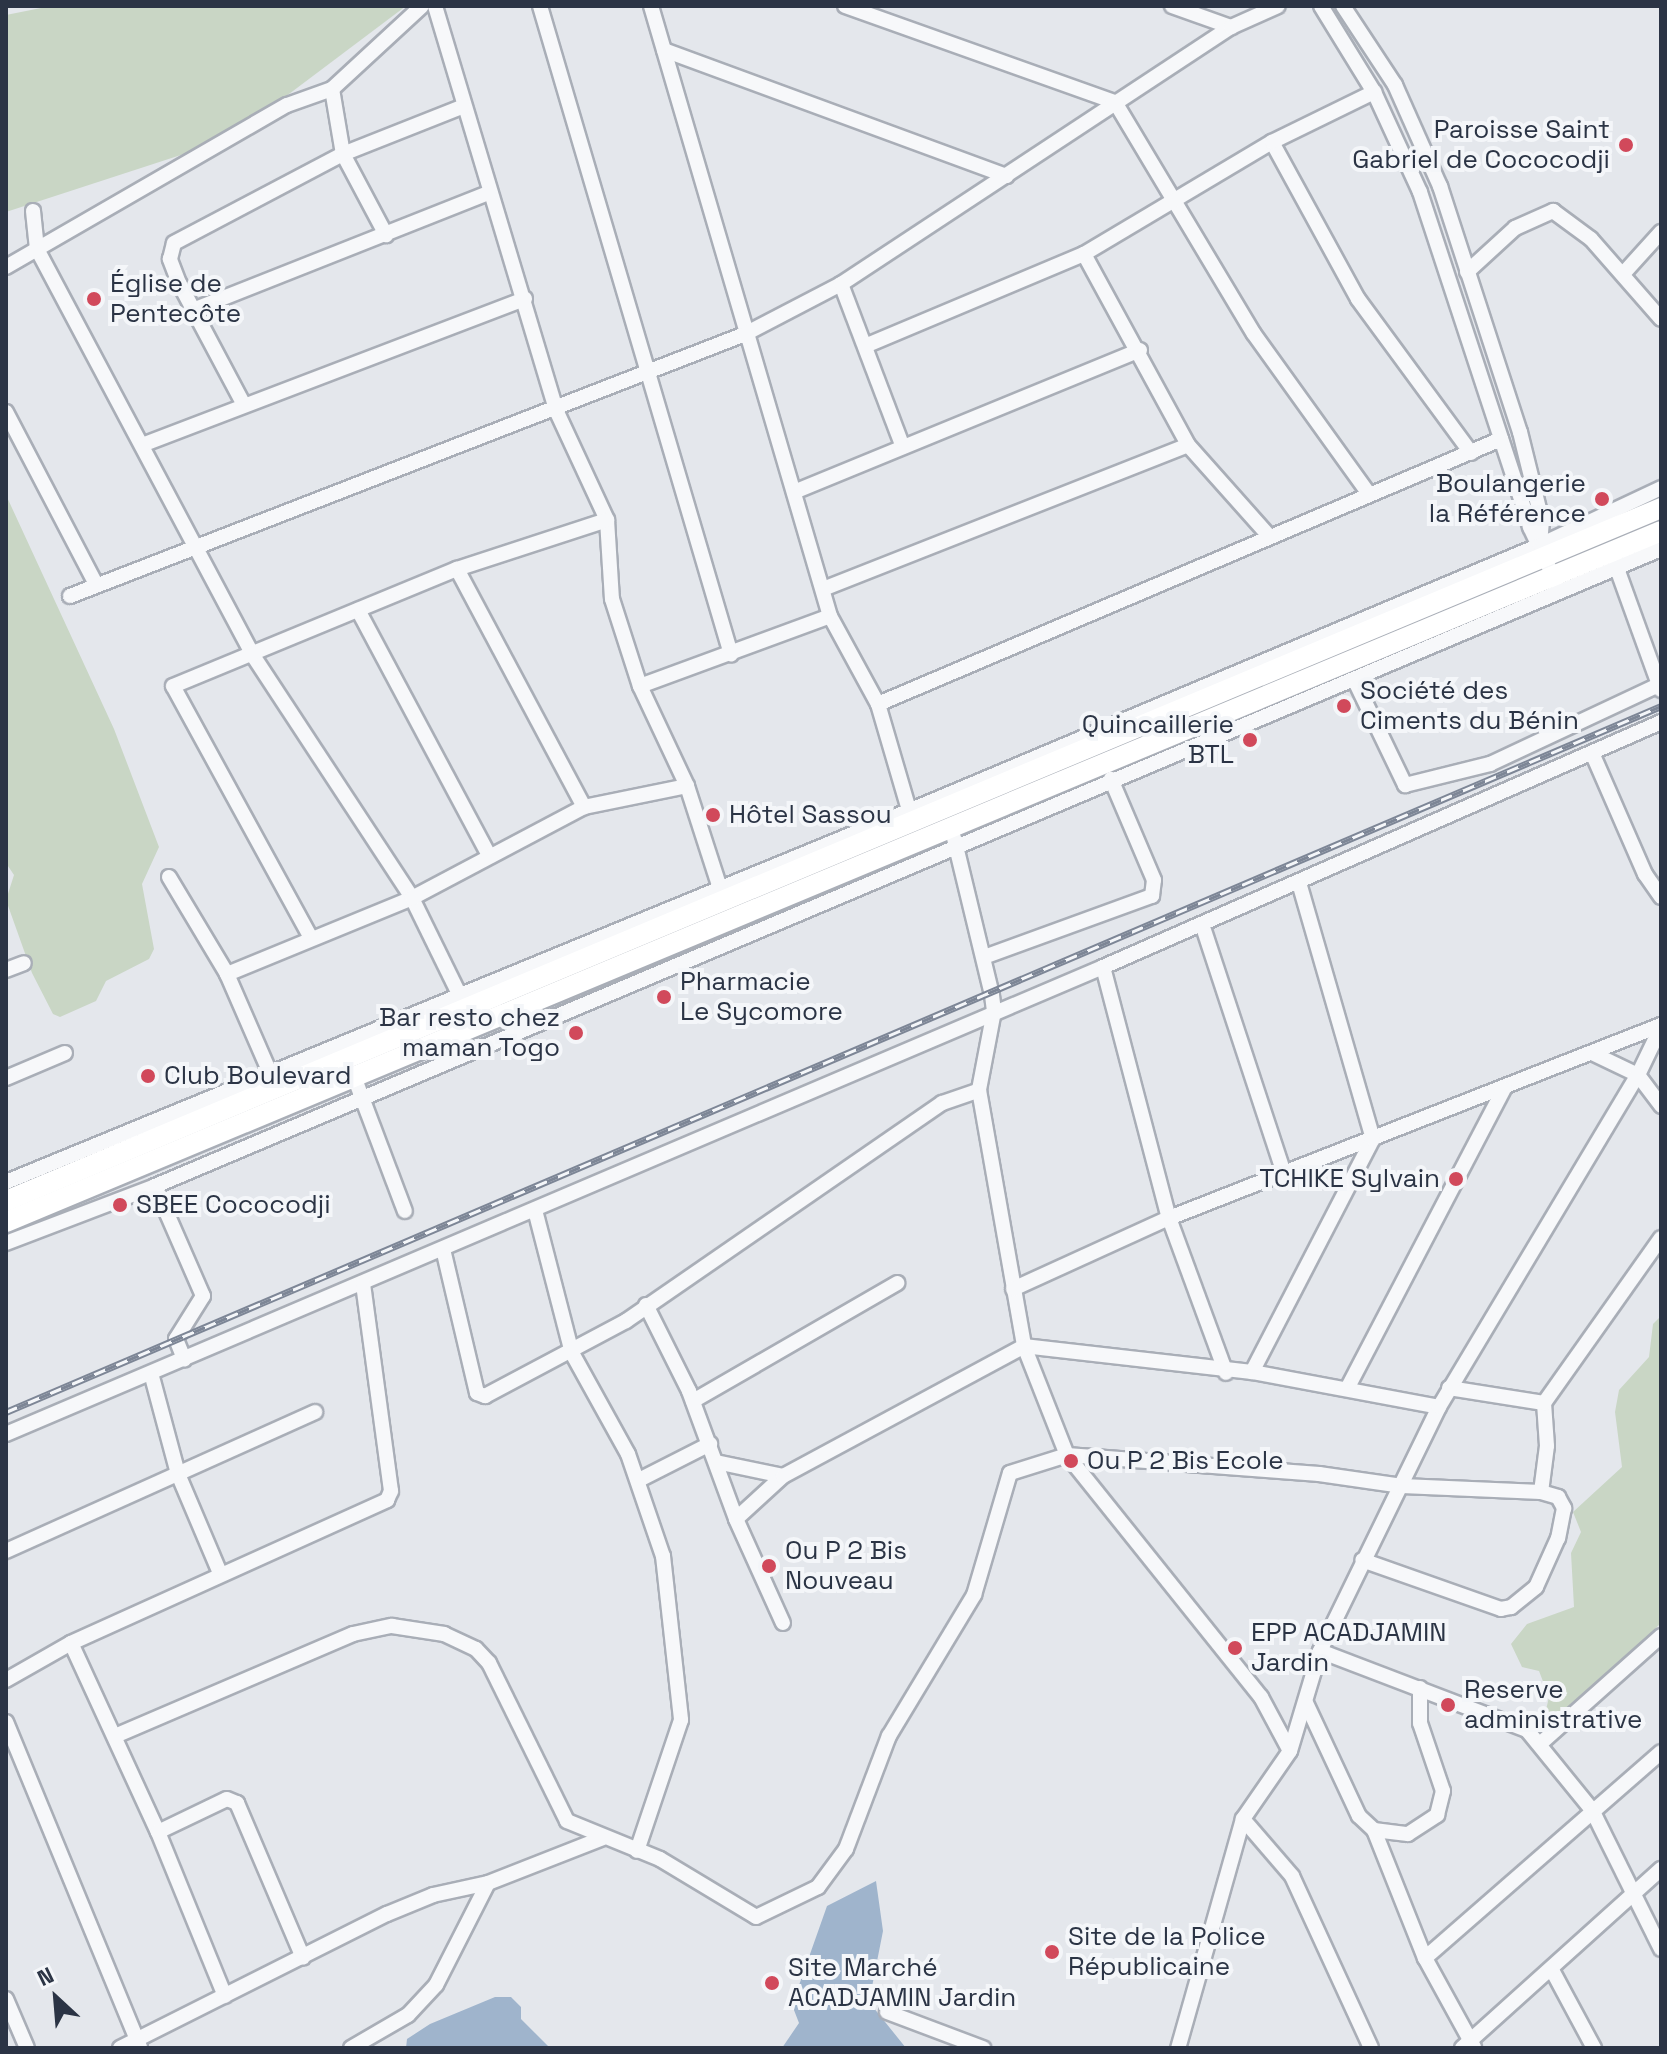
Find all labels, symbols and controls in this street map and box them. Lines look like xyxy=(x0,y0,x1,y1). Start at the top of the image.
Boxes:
place label: Paroisse Saint Gabriel de Cococodji xyxy=(1352,114,1610,176)
marker: Paroisse Saint Gabriel de Cococodji xyxy=(1617,136,1635,154)
place label: Église de Pentecôte xyxy=(110,268,241,330)
marker: Église de Pentecôte xyxy=(85,290,103,308)
place label: Boulangerie la Référence xyxy=(1429,468,1586,530)
marker: Boulangerie la Référence xyxy=(1593,490,1611,508)
place label: Société des Ciments du Bénin xyxy=(1360,675,1579,736)
marker: Société des Ciments du Bénin xyxy=(1335,697,1353,715)
place label: Quincaillerie BTL xyxy=(1082,709,1234,770)
marker: Quincaillerie BTL xyxy=(1241,731,1259,749)
place label: Hôtel Sassou xyxy=(729,799,892,831)
marker: Hôtel Sassou xyxy=(704,806,722,824)
place label: Pharmacie Le Sycomore xyxy=(680,966,843,1028)
marker: Pharmacie Le Sycomore xyxy=(655,988,673,1006)
place label: Bar resto chez maman Togo xyxy=(379,1002,560,1064)
marker: Bar resto chez maman Togo xyxy=(567,1024,585,1042)
place label: Club Boulevard xyxy=(164,1060,351,1092)
marker: Club Boulevard xyxy=(139,1067,157,1085)
place label: TCHIKE Sylvain xyxy=(1259,1163,1440,1195)
marker: TCHIKE Sylvain xyxy=(1447,1170,1465,1188)
place label: SBEE Cococodji xyxy=(136,1189,331,1221)
marker: SBEE Cococodji xyxy=(111,1196,129,1214)
place label: Ou P 2 Bis Ecole xyxy=(1087,1445,1284,1477)
marker: Ou P 2 Bis Ecole xyxy=(1062,1452,1080,1470)
place label: Ou P 2 Bis Nouveau xyxy=(785,1535,907,1596)
marker: Ou P 2 Bis Nouveau xyxy=(760,1557,778,1575)
place label: EPP ACADJAMIN Jardin xyxy=(1251,1617,1447,1678)
marker: EPP ACADJAMIN Jardin xyxy=(1226,1639,1244,1657)
place label: Reserve administrative xyxy=(1464,1674,1642,1736)
marker: Reserve administrative xyxy=(1439,1696,1457,1714)
place label: Site de la Police Républicaine xyxy=(1068,1921,1266,1982)
marker: Site de la Police Républicaine xyxy=(1043,1943,1061,1961)
place label: Site Marché ACADJAMIN Jardin xyxy=(788,1952,1016,2014)
north arrow xyxy=(16,1958,96,2038)
text: N xyxy=(33,1961,58,1992)
marker: Site Marché ACADJAMIN Jardin xyxy=(763,1974,781,1992)

